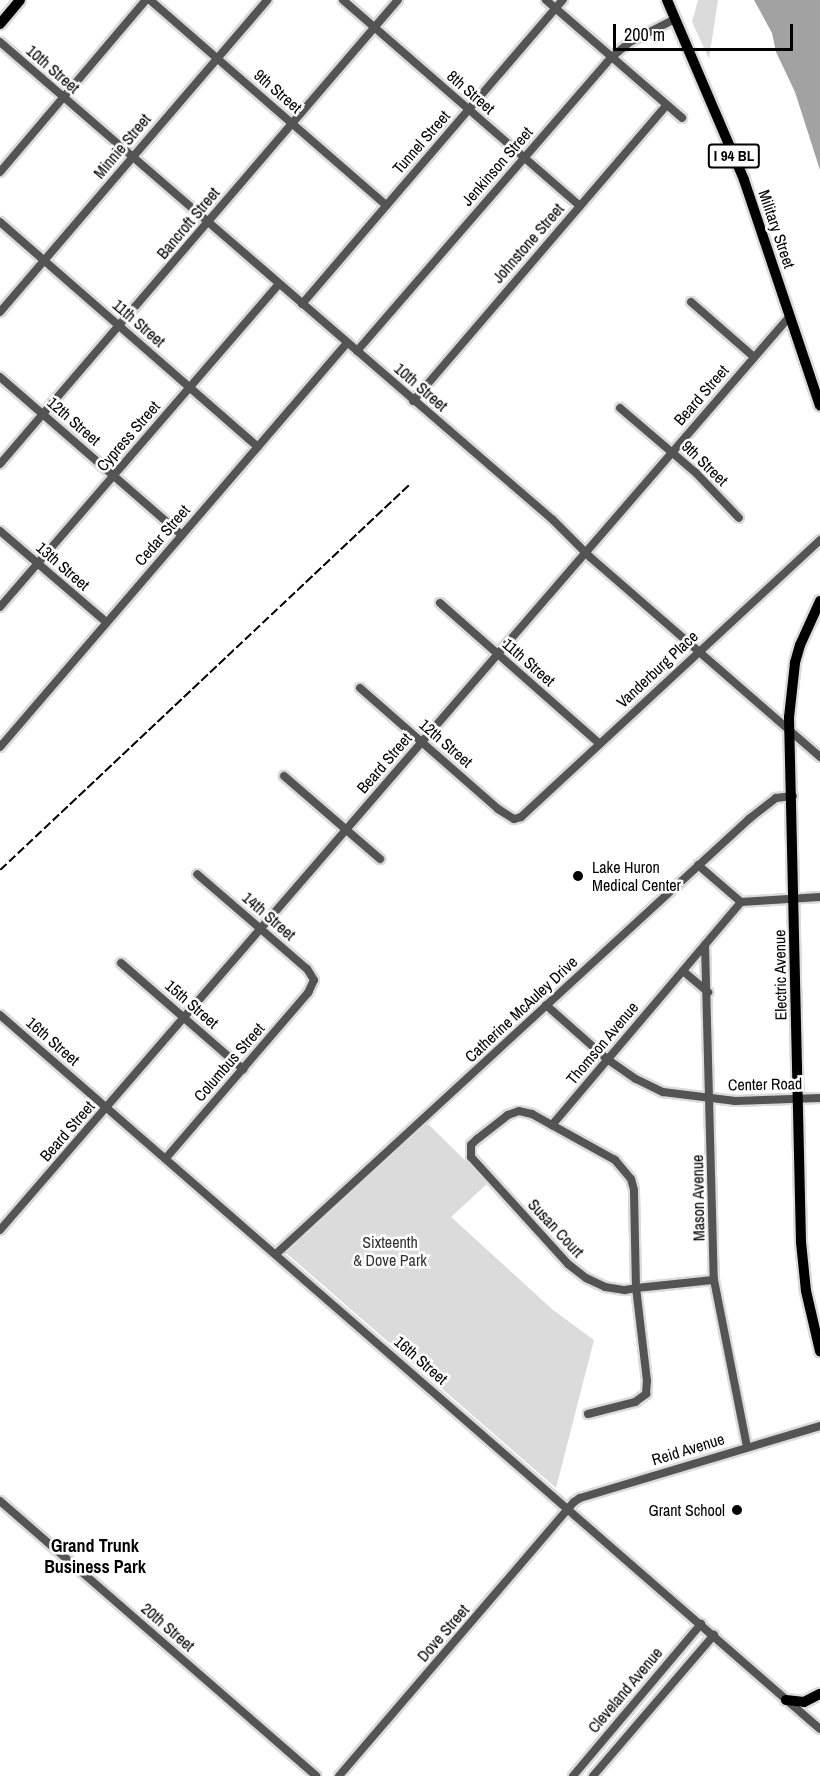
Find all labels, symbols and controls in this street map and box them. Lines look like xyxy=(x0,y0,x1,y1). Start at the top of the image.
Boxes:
scale bar xyxy=(616,12,796,50)
text: 200 m xyxy=(624,22,665,47)
street label: 10th Street xyxy=(22,41,84,97)
street label: 9th Street xyxy=(250,65,306,117)
street label: 8th Street xyxy=(443,66,499,118)
street label: Tunnel Street xyxy=(388,106,454,178)
street label: Minnie Street xyxy=(89,110,155,182)
street label: Jenkinson Street xyxy=(457,123,537,209)
road number: I 94 BL xyxy=(707,144,761,168)
street label: Bancroft Street xyxy=(153,183,223,263)
street label: Military Street xyxy=(755,187,799,271)
street label: Johnstone Street xyxy=(488,199,568,287)
street label: 11th Street xyxy=(109,295,169,351)
street label: 10th Street xyxy=(390,359,452,415)
street label: Beard Street xyxy=(670,361,732,429)
street label: 12th Street xyxy=(43,393,105,449)
street label: Cypress Street xyxy=(92,397,164,475)
street label: 9th Street xyxy=(678,436,732,490)
street label: Cedar Street xyxy=(130,501,194,569)
street label: 13th Street xyxy=(32,538,94,594)
street label: Vanderburg Place xyxy=(612,626,702,712)
street label: 11th Street xyxy=(499,634,559,690)
street label: 12th Street xyxy=(415,715,477,771)
street label: Beard Street xyxy=(353,729,415,797)
place label: Lake Huron Medical Center xyxy=(592,857,681,895)
marker: Lake Huron Medical Center xyxy=(569,867,587,885)
street label: 14th Street xyxy=(238,888,300,944)
street label: Electric Avenue xyxy=(770,929,790,1021)
street label: Catherine McAuley Drive xyxy=(461,952,581,1066)
street label: 15th Street xyxy=(161,976,223,1032)
street label: Thomson Avenue xyxy=(562,998,642,1088)
street label: 16th Street xyxy=(22,1013,84,1069)
street label: Columbus Street xyxy=(190,1019,268,1105)
street label: Center Road xyxy=(728,1074,802,1094)
street label: Beard Street xyxy=(36,1097,98,1165)
street label: Mason Avenue xyxy=(688,1154,708,1242)
street label: Susan Court xyxy=(524,1195,588,1261)
park label: Sixteenth & Dove Park xyxy=(353,1232,427,1270)
street label: 16th Street xyxy=(390,1332,452,1388)
street label: Reid Avenue xyxy=(649,1429,727,1469)
place label: Grant School xyxy=(648,1500,725,1520)
marker: Grant School xyxy=(730,1503,744,1517)
district label: Grand Trunk Business Park xyxy=(44,1536,146,1578)
street label: 20th Street xyxy=(137,1599,199,1655)
street label: Dove Street xyxy=(413,1601,473,1665)
street label: Cleveland Avenue xyxy=(583,1643,667,1737)

